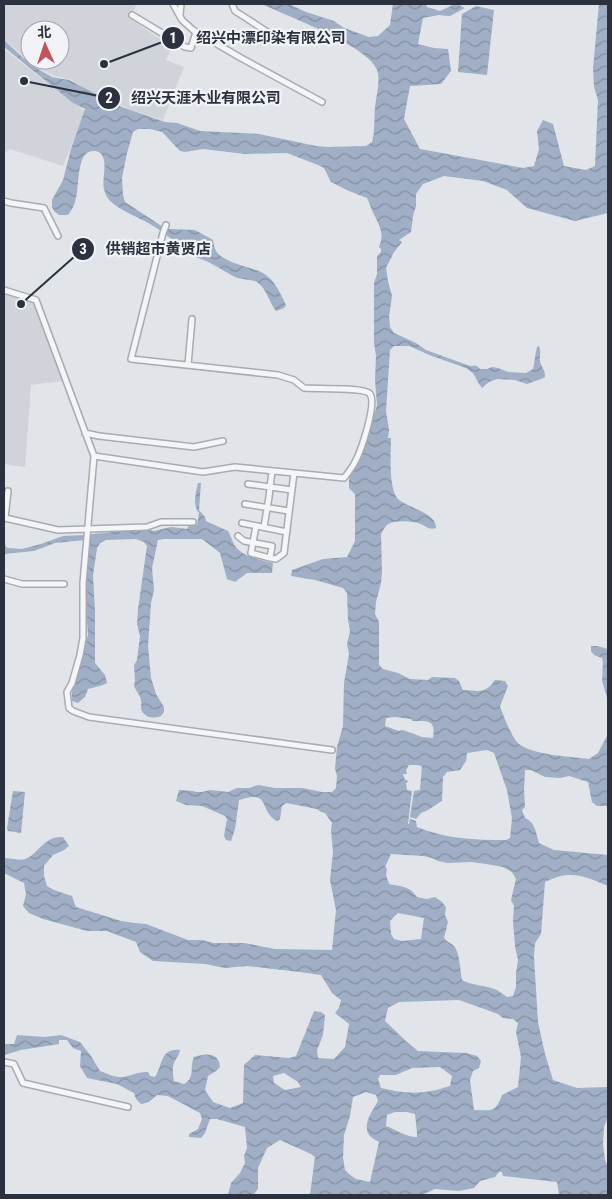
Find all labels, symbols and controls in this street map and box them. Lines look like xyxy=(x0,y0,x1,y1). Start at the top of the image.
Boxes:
north arrow xyxy=(20,20,70,70)
callout: 绍兴中漂印染有限公司 xyxy=(161,23,356,53)
text: 北 xyxy=(37,24,52,40)
text: 1 xyxy=(169,29,177,47)
text: 绍兴中漂印染有限公司 xyxy=(196,29,346,47)
callout: 绍兴天涯木业有限公司 xyxy=(96,83,291,113)
text: 2 xyxy=(105,89,113,107)
text: 绍兴天涯木业有限公司 xyxy=(131,89,281,107)
callout: 供销超市黄贤店 xyxy=(70,234,220,264)
text: 3 xyxy=(79,240,87,258)
text: 供销超市黄贤店 xyxy=(105,240,211,258)

